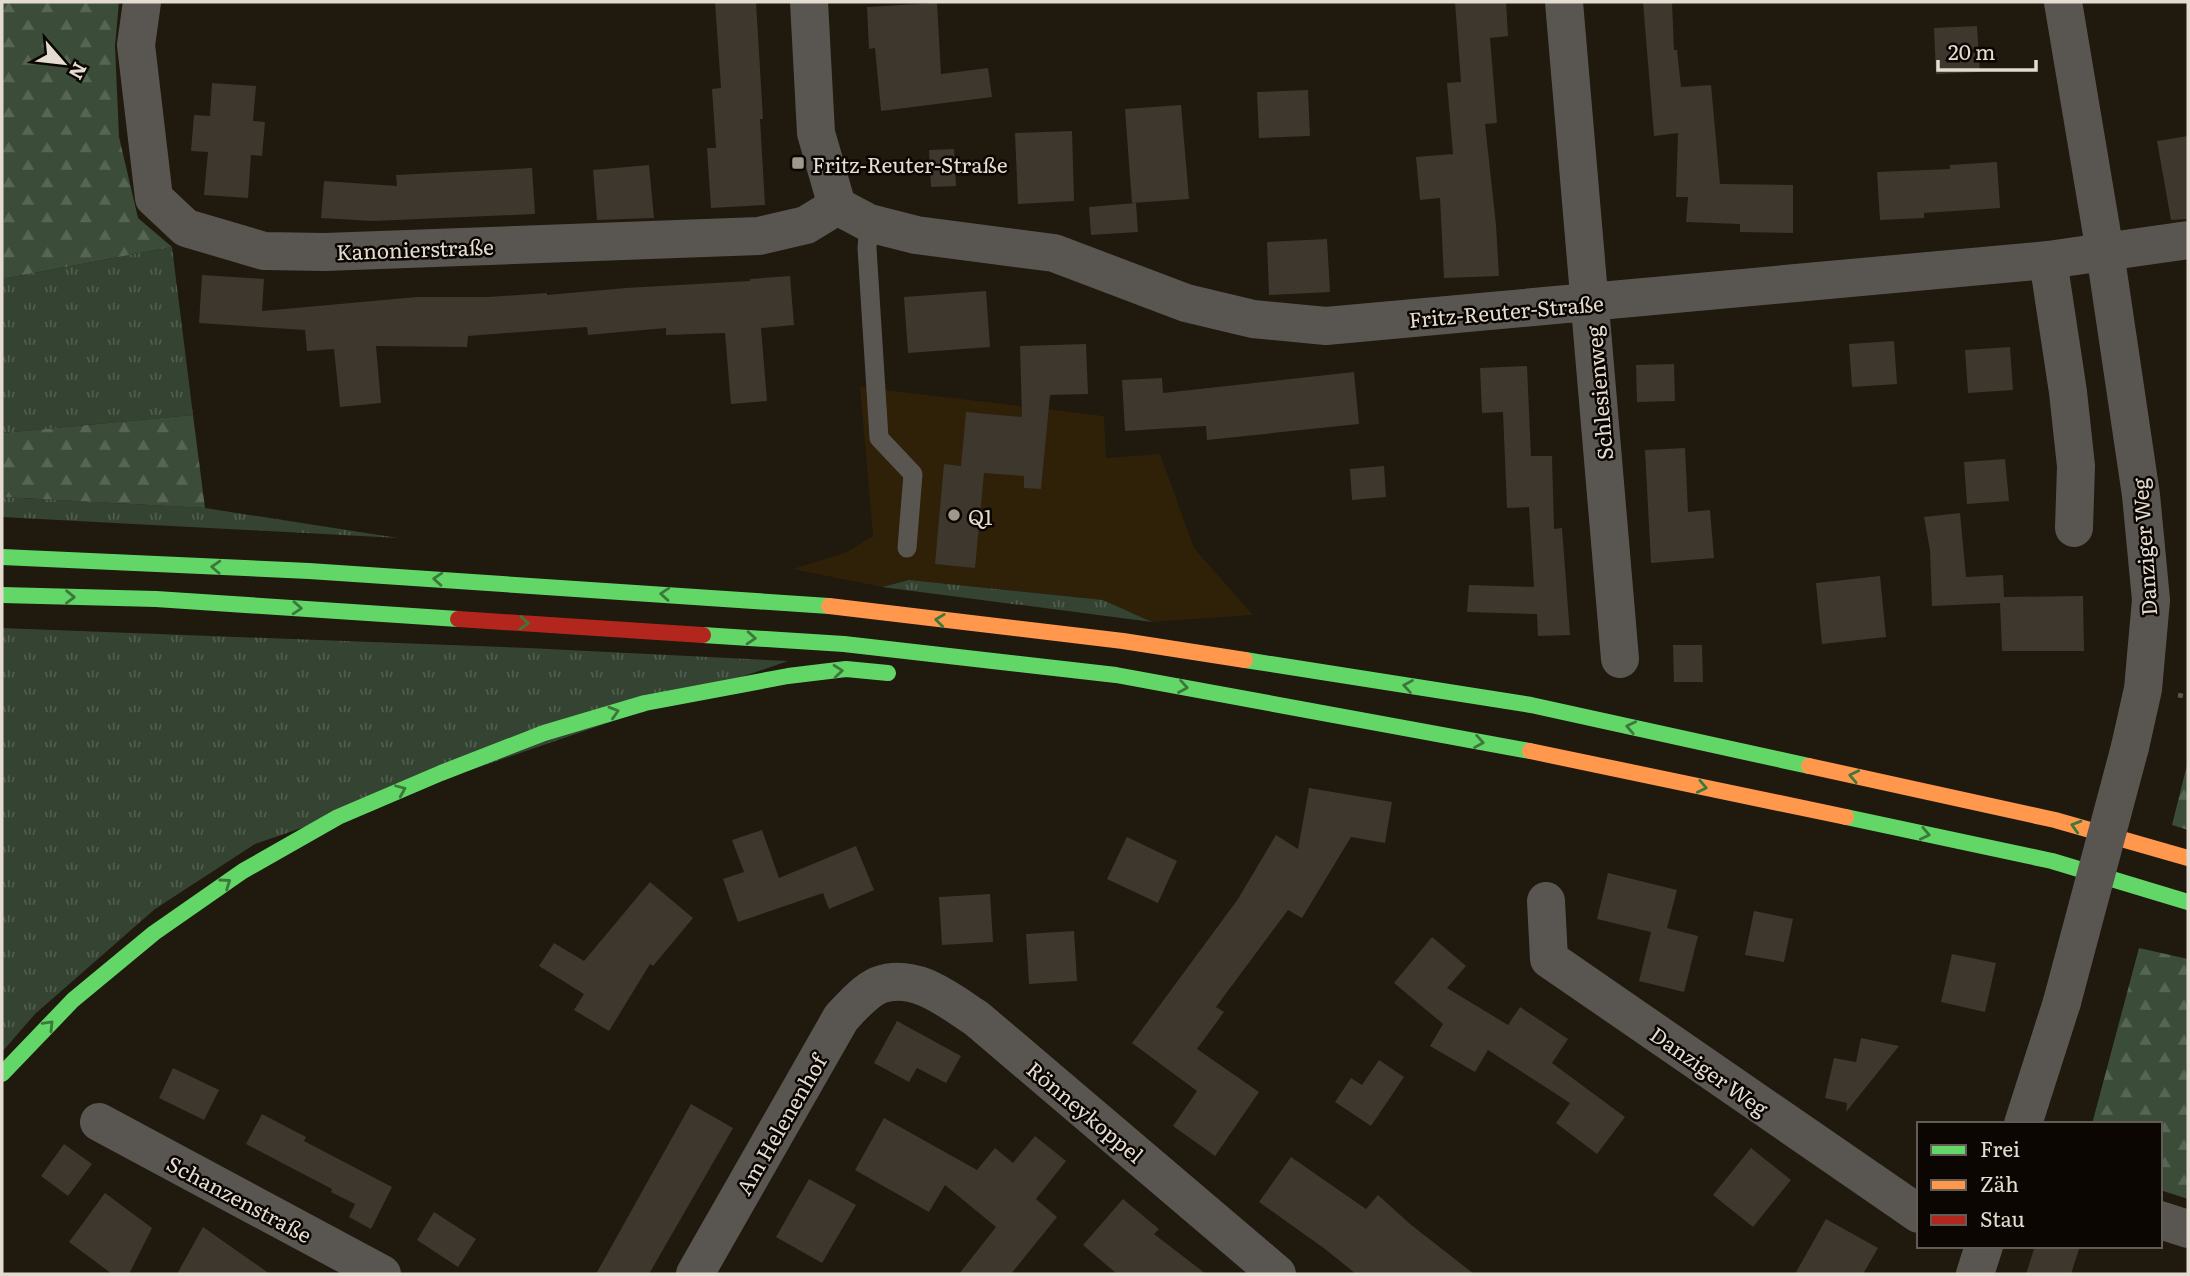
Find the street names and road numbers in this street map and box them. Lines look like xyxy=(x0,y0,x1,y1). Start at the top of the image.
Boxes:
street label: Kanonierstraße xyxy=(336,230,494,266)
street label: Fritz-Reuter-Straße xyxy=(1407,286,1605,334)
street label: Schlesienweg xyxy=(1577,324,1619,462)
street label: Danziger Weg xyxy=(2123,477,2163,617)
street label: Danziger Weg xyxy=(1645,1018,1776,1122)
street label: Am Helenenhof xyxy=(727,1046,834,1200)
street label: Rönneykoppel xyxy=(1021,1053,1151,1169)
street label: Schanzenstraße xyxy=(162,1147,318,1249)

